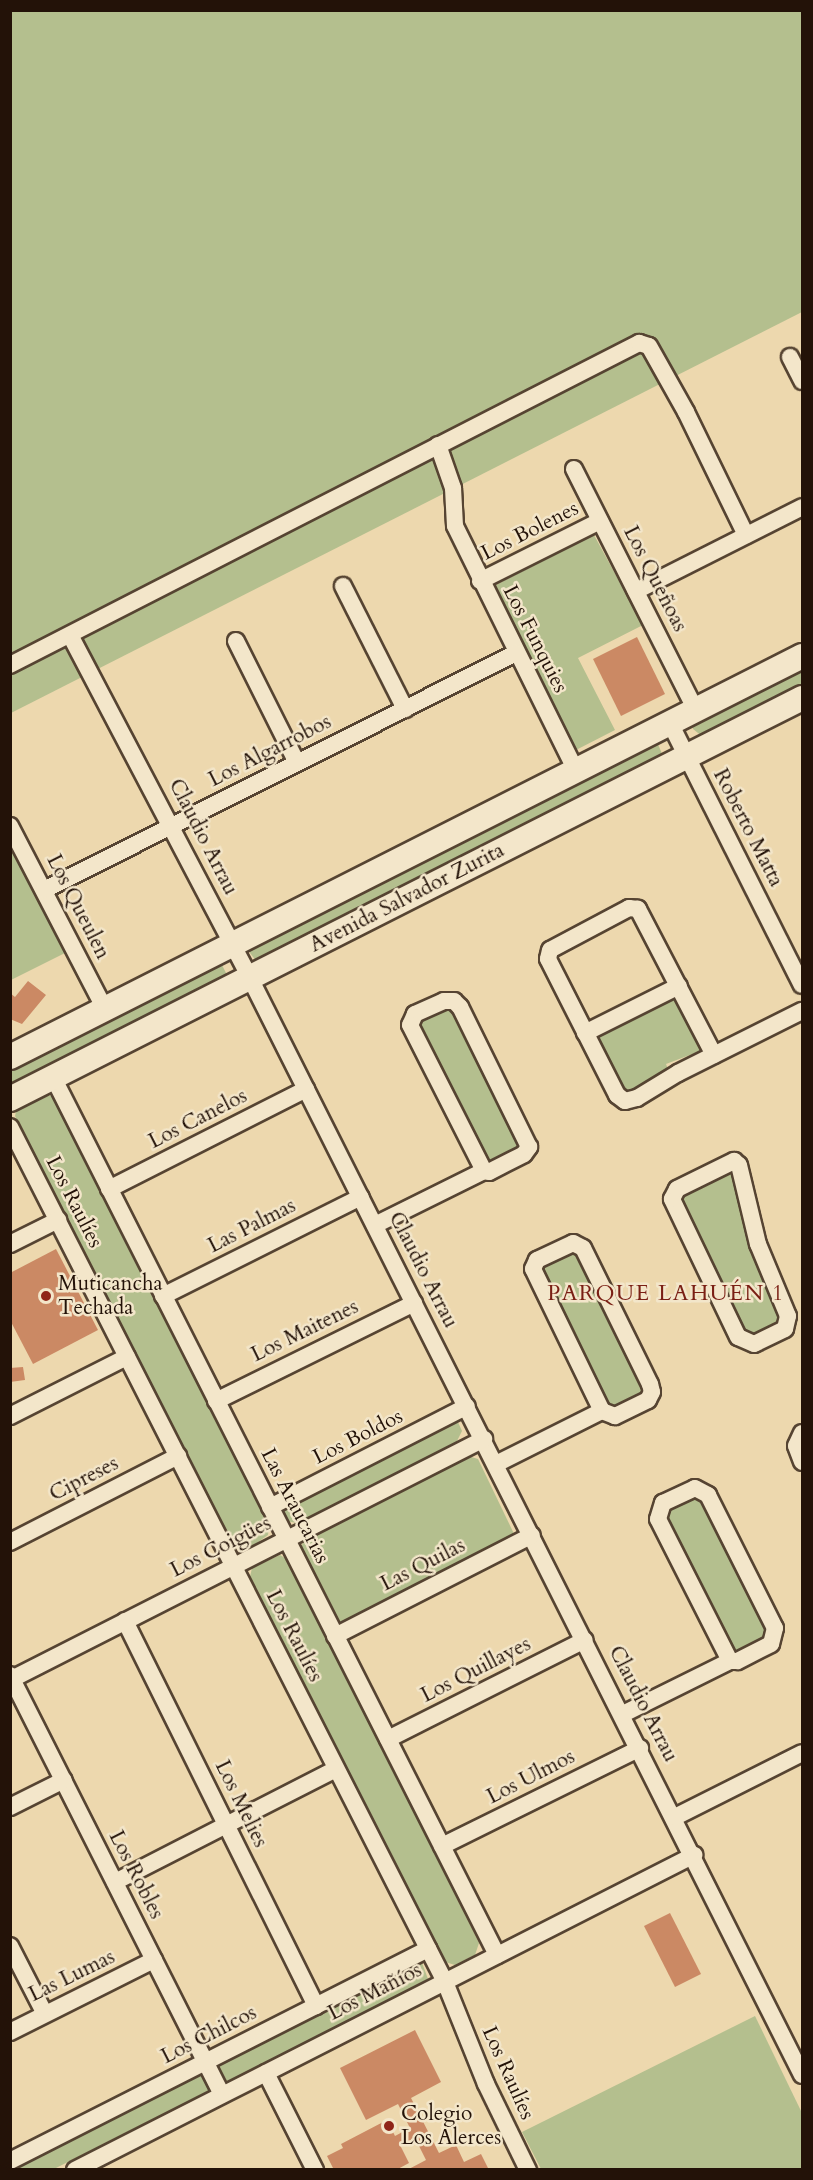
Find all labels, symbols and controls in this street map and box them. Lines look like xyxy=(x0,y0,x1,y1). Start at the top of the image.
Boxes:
street label: Los Bolenes xyxy=(477,496,583,566)
street label: Los Queñoas xyxy=(618,522,692,636)
street label: Los Funquies xyxy=(497,581,573,697)
street label: Los Algarrobos xyxy=(205,709,335,793)
street label: Roberto Matta xyxy=(707,765,789,891)
street label: Claudio Arrau xyxy=(163,775,243,899)
street label: Avenida Salvador Zurita xyxy=(305,838,509,958)
street label: Los Queulen xyxy=(41,850,115,964)
street label: Los Canelos xyxy=(145,1083,251,1155)
street label: Los Raulíes xyxy=(40,1152,108,1252)
street label: Las Palmas xyxy=(204,1193,300,1259)
street label: Claudio Arrau xyxy=(383,1208,463,1332)
place label: Muticancha Techada xyxy=(58,1271,163,1321)
district label: PARQUE LAHUÉN 1 xyxy=(547,1281,785,1307)
marker: Muticancha Techada xyxy=(39,1289,53,1303)
street label: Los Maitenes xyxy=(247,1294,363,1368)
street label: Los Boldos xyxy=(309,1404,407,1470)
street label: Las Araucarias xyxy=(255,1444,335,1568)
street label: Cipreses xyxy=(45,1451,123,1507)
street label: Los Coigües xyxy=(166,1511,276,1583)
street label: Las Quilas xyxy=(377,1533,469,1597)
street label: Los Raulíes xyxy=(260,1586,328,1686)
street label: Los Quillayes xyxy=(417,1632,535,1708)
street label: Claudio Arrau xyxy=(603,1642,683,1766)
street label: Los Ulmos xyxy=(483,1744,579,1810)
street label: Los Melies xyxy=(209,1756,273,1852)
street label: Los Robles xyxy=(103,1827,169,1923)
street label: Las Lumas xyxy=(25,1944,119,2008)
street label: Los Mañíos xyxy=(324,1958,426,2026)
street label: Los Chilcos xyxy=(157,2000,261,2070)
street label: Los Raulíes xyxy=(476,2022,540,2124)
place label: Colegio Los Alerces xyxy=(401,2101,501,2151)
marker: Colegio Los Alerces xyxy=(382,2119,396,2133)

